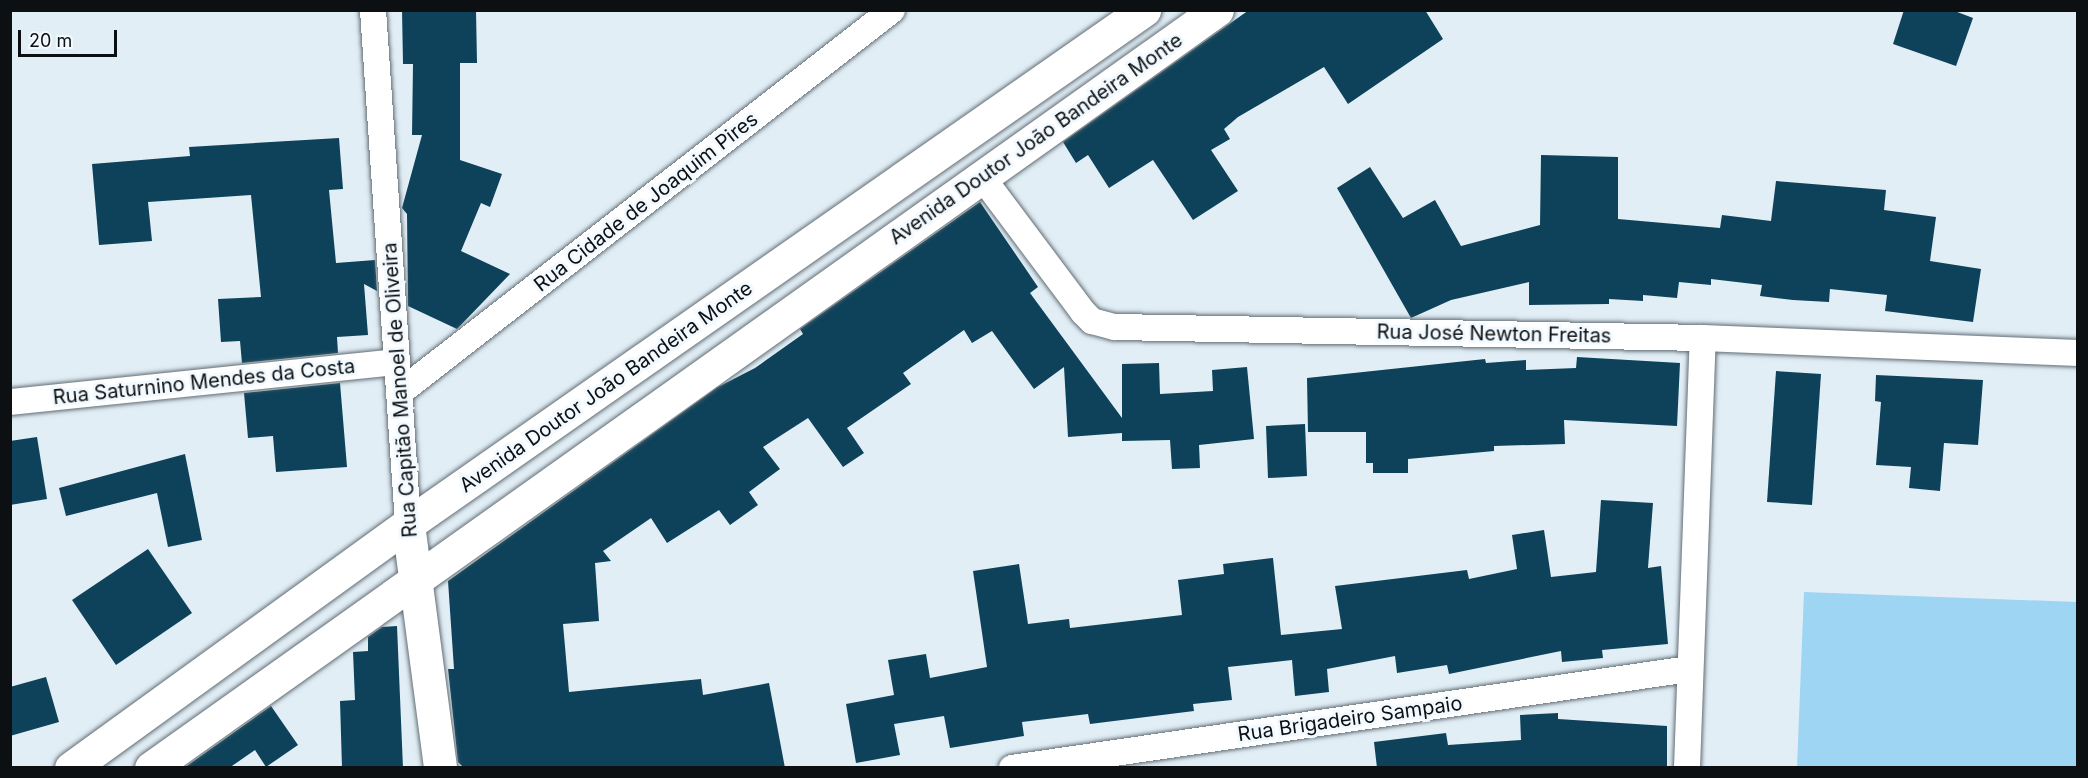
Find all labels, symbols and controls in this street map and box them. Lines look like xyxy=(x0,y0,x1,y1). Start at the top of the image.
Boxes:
scale bar xyxy=(21,18,120,56)
street label: Avenida Doutor João Bandeira Monte xyxy=(885,28,1187,250)
text: 20 m xyxy=(29,30,72,51)
street label: Rua Cidade de Joaquim Pires xyxy=(529,107,763,297)
street label: Rua Capitão Manoel de Oliveira xyxy=(378,242,422,538)
street label: Avenida Doutor João Bandeira Monte xyxy=(455,276,757,498)
street label: Rua José Newton Freitas xyxy=(1376,320,1612,348)
street label: Rua Saturnino Mendes da Costa xyxy=(52,354,356,410)
street label: Rua Brigadeiro Sampaio xyxy=(1236,691,1464,747)

